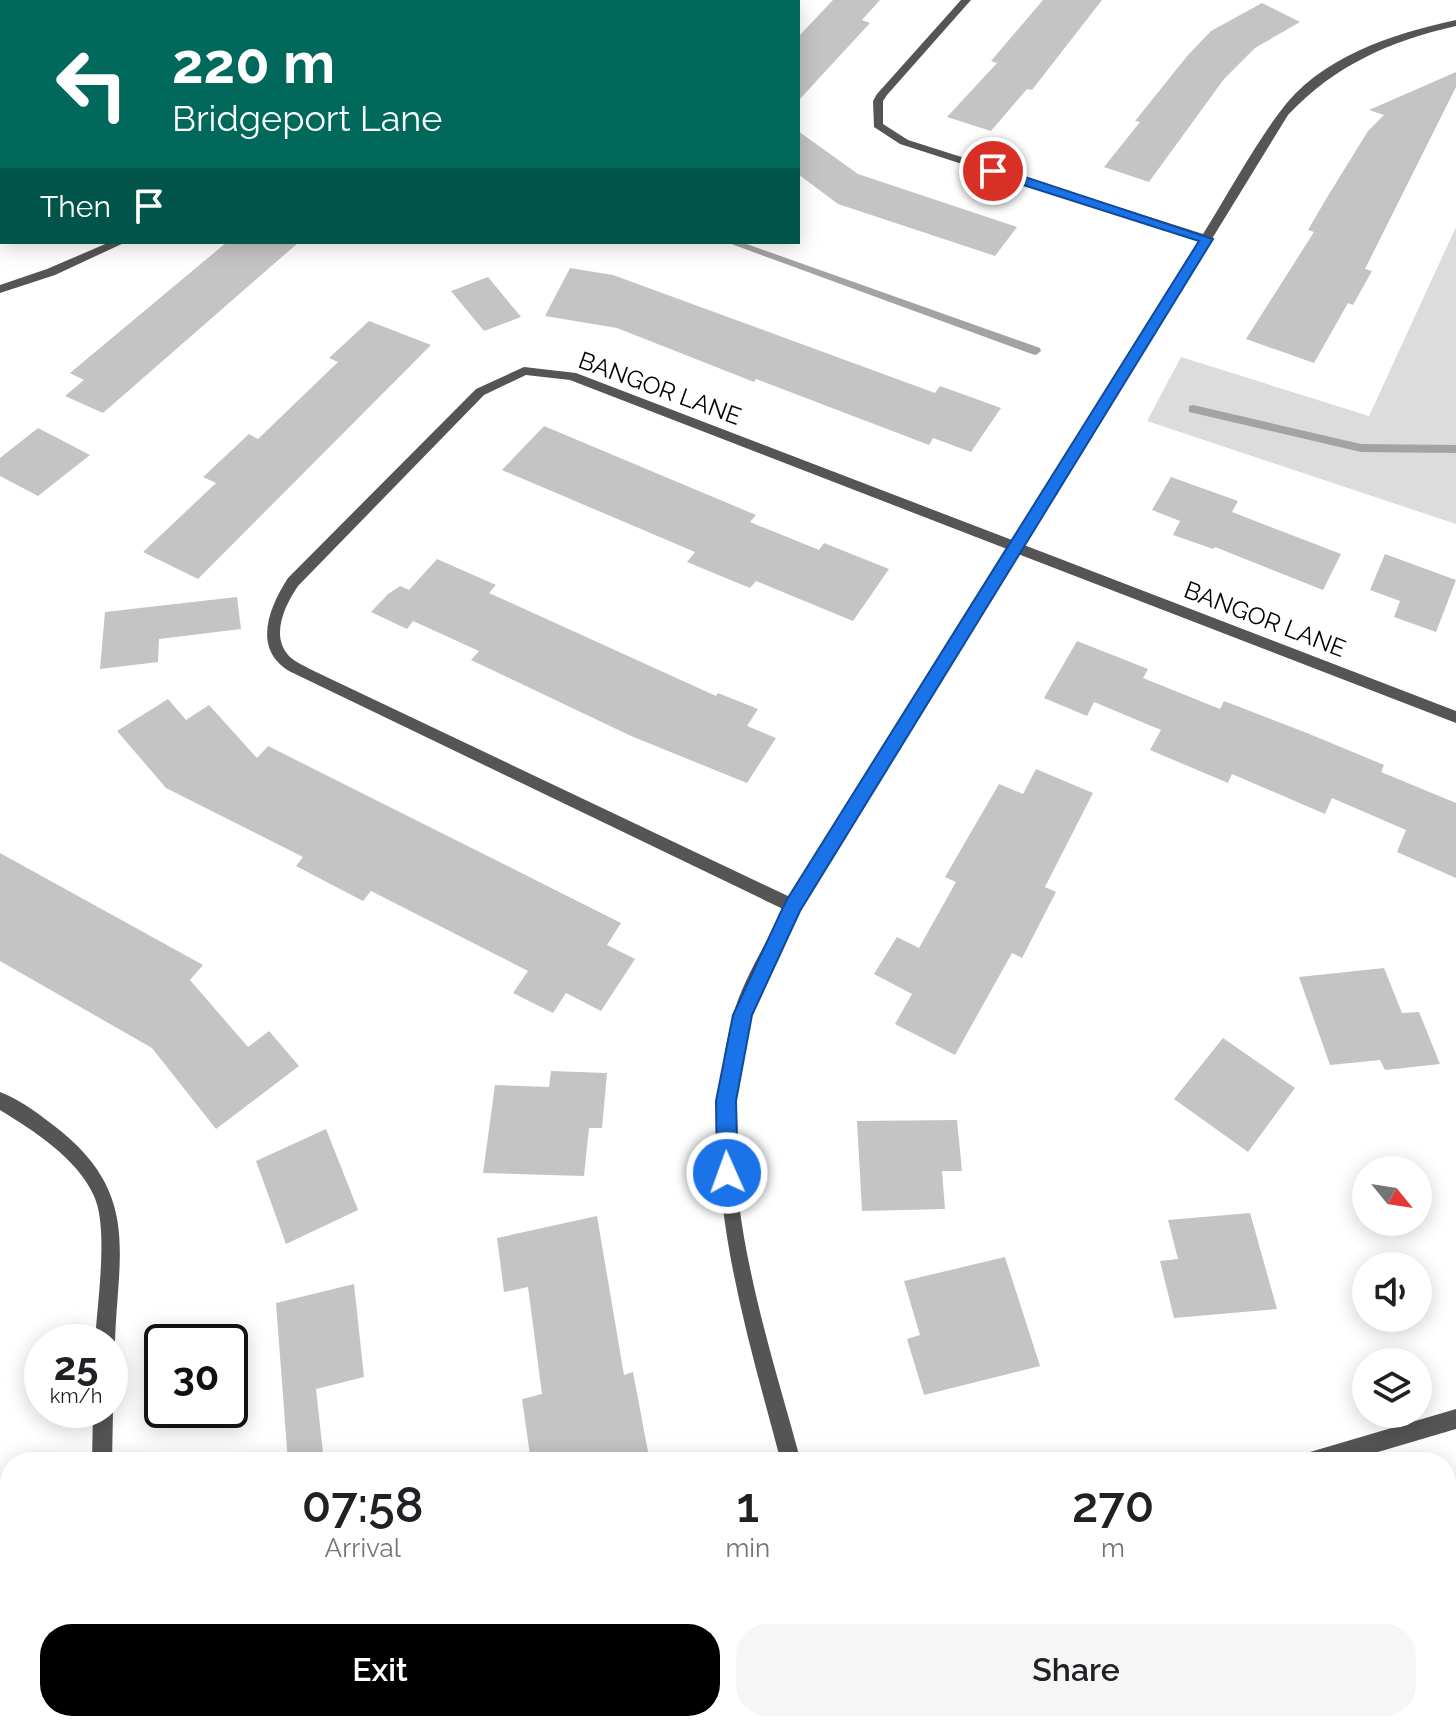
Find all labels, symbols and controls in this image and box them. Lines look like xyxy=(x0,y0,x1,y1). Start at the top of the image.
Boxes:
text: 220 m xyxy=(172,30,335,96)
icon: left xyxy=(40,32,144,136)
text: Bridgeport Lane xyxy=(172,97,442,139)
pin xyxy=(959,137,1027,205)
icon: arrive xyxy=(971,149,1015,193)
icon: arrive xyxy=(127,184,171,228)
text: Then xyxy=(40,189,111,224)
street label: BANGOR LANE xyxy=(575,345,745,431)
street label: BANGOR LANE xyxy=(1180,575,1350,663)
position arrow xyxy=(685,1131,769,1215)
north arrow xyxy=(1352,1156,1432,1236)
map controls xyxy=(1352,1156,1432,1428)
button: sound xyxy=(1352,1252,1432,1332)
speed limit sign: 30 xyxy=(144,1324,248,1428)
text: 25 xyxy=(54,1342,98,1389)
button: layers xyxy=(1352,1348,1432,1428)
text: km/h xyxy=(50,1384,102,1408)
text: 07:58 xyxy=(302,1477,424,1533)
text: 1 xyxy=(737,1477,759,1533)
text: 270 xyxy=(1072,1477,1154,1533)
text: Arrival xyxy=(325,1533,401,1563)
text: min xyxy=(725,1533,770,1563)
text: m xyxy=(1101,1533,1125,1563)
button: Exit xyxy=(40,1624,720,1716)
button: Share xyxy=(736,1624,1416,1716)

